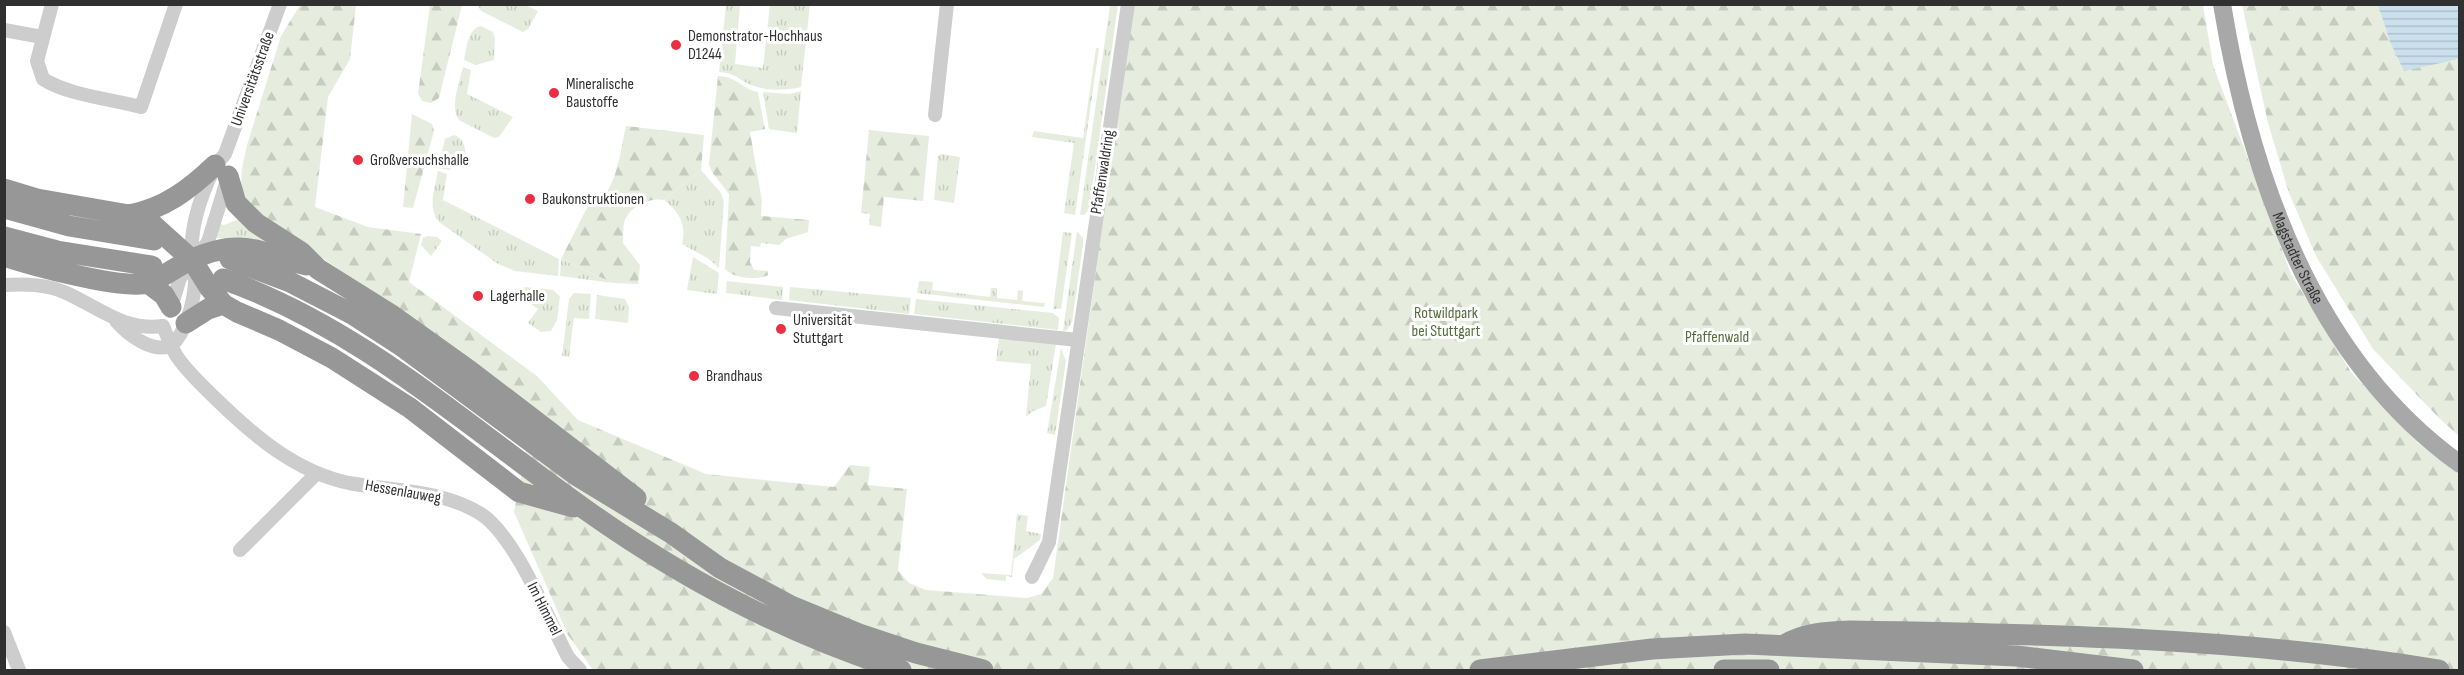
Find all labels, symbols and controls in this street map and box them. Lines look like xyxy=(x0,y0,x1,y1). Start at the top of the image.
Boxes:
place label: Demonstrator-Hochhaus D1244 xyxy=(688,27,823,64)
street label: Universitätsstraße xyxy=(227,29,279,129)
marker: Demonstrator-Hochhaus D1244 xyxy=(669,38,683,52)
place label: Mineralische Baustoffe xyxy=(566,75,634,112)
marker: Mineralische Baustoffe xyxy=(547,86,561,100)
street label: Pfaffenwaldring xyxy=(1087,129,1119,215)
place label: Großversuchshalle xyxy=(370,151,469,170)
marker: Großversuchshalle xyxy=(351,153,365,167)
place label: Baukonstruktionen xyxy=(542,190,644,209)
marker: Baukonstruktionen xyxy=(523,192,537,206)
street label: Magstadter Straße xyxy=(2268,209,2327,307)
place label: Lagerhalle xyxy=(490,287,545,306)
marker: Lagerhalle xyxy=(471,289,485,303)
park label: Rotwildpark bei Stuttgart xyxy=(1412,304,1480,341)
place label: Universität Stuttgart xyxy=(793,311,852,348)
marker: Universität Stuttgart xyxy=(774,322,788,336)
park label: Pfaffenwald xyxy=(1685,328,1749,347)
place label: Brandhaus xyxy=(706,367,763,386)
marker: Brandhaus xyxy=(687,369,701,383)
street label: Hessenlauweg xyxy=(364,476,442,508)
street label: Im Himmel xyxy=(523,579,565,639)

